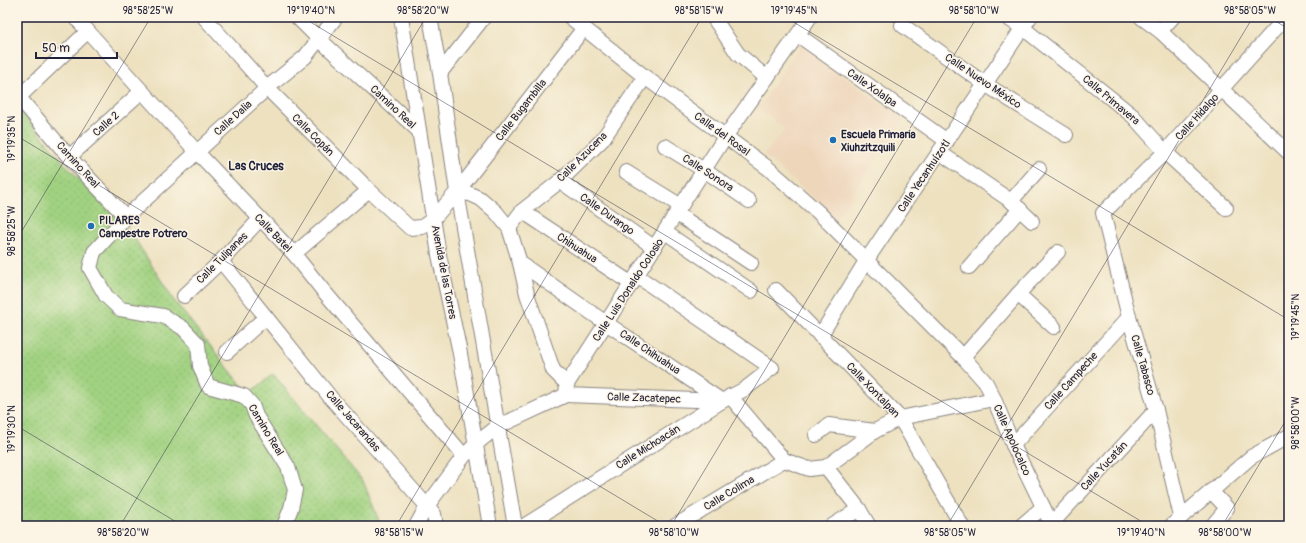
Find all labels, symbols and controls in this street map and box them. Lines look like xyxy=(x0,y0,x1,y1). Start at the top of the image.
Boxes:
text: 98°58'25"W xyxy=(123,5,174,17)
text: 19°19'40"N xyxy=(287,5,335,17)
text: 98°58'20"W xyxy=(397,5,449,17)
text: 98°58'15"W xyxy=(675,5,724,17)
text: 19°19'45"N xyxy=(771,5,817,17)
text: 98°58'10"W xyxy=(949,5,1000,17)
text: 98°58'05"W xyxy=(1224,5,1276,17)
scale bar xyxy=(36,34,117,60)
text: 50 m xyxy=(42,41,70,56)
street label: Calle Nuevo México xyxy=(942,51,1024,111)
street label: Calle Xolalpa xyxy=(845,66,899,110)
street label: Calle Primavera xyxy=(1080,72,1142,128)
street label: Calle Bugambilla xyxy=(493,77,549,143)
street label: Camino Real xyxy=(367,83,419,131)
street label: Calle Hidalgo xyxy=(1173,91,1221,143)
street label: Calle Dalia xyxy=(211,98,255,138)
street label: Calle 2 xyxy=(90,109,122,139)
street label: Calle del Rosal xyxy=(692,109,752,159)
street label: Calle Copán xyxy=(289,111,337,159)
text: 19°19'35"N xyxy=(6,116,18,162)
place label: Escuela Primaria Xiuhzitzquili xyxy=(841,128,916,154)
street label: Calle Azucena xyxy=(554,129,610,185)
marker: Escuela Primaria Xiuhzitzquili xyxy=(828,135,838,145)
street label: Calle Yecanhuízotl xyxy=(895,137,953,215)
street label: Camino Real xyxy=(54,139,102,191)
street label: Calle Sonora xyxy=(680,152,736,194)
district label: Las Cruces xyxy=(228,159,284,174)
street label: Calle Durango xyxy=(577,190,637,238)
text: 98°58'25"W xyxy=(6,205,18,256)
street label: Calle Batel xyxy=(252,211,294,255)
place label: PILARES Campestre Potrero xyxy=(99,214,187,240)
marker: PILARES Campestre Potrero xyxy=(86,221,96,231)
street label: Avenida de las Torres xyxy=(429,224,460,320)
street label: Calle Tulipanes xyxy=(194,230,250,286)
street label: Chihuahua xyxy=(554,230,600,266)
street label: Calle Luis Donaldo Colosio xyxy=(590,236,666,344)
text: 19°19'45"N xyxy=(1290,294,1302,340)
street label: Calle Chihuahua xyxy=(617,327,683,377)
street label: Calle Tabasco xyxy=(1128,333,1158,397)
street label: Calle Campeche xyxy=(1042,349,1101,413)
street label: Calle Xontalpan xyxy=(844,360,902,420)
street label: Calle Jacarandas xyxy=(323,388,383,454)
street label: Calle Zacatepec xyxy=(607,390,682,406)
text: 98°58'00"W xyxy=(1290,396,1302,450)
street label: Camino Real xyxy=(246,402,286,458)
street label: Calle Apolocalco xyxy=(990,402,1034,478)
text: 19°19'30"N xyxy=(6,405,18,453)
street label: Calle Michoacán xyxy=(613,422,683,472)
street label: Calle Yucatán xyxy=(1078,439,1130,493)
street label: Calle Colima xyxy=(701,473,757,513)
text: 98°58'20"W xyxy=(97,527,149,539)
text: 98°58'15"W xyxy=(375,527,424,539)
text: 98°58'10"W xyxy=(649,527,700,539)
text: 98°58'05"W xyxy=(924,527,976,539)
text: 19°19'40"N xyxy=(1117,527,1165,539)
text: 98°58'00"W xyxy=(1198,527,1252,539)

